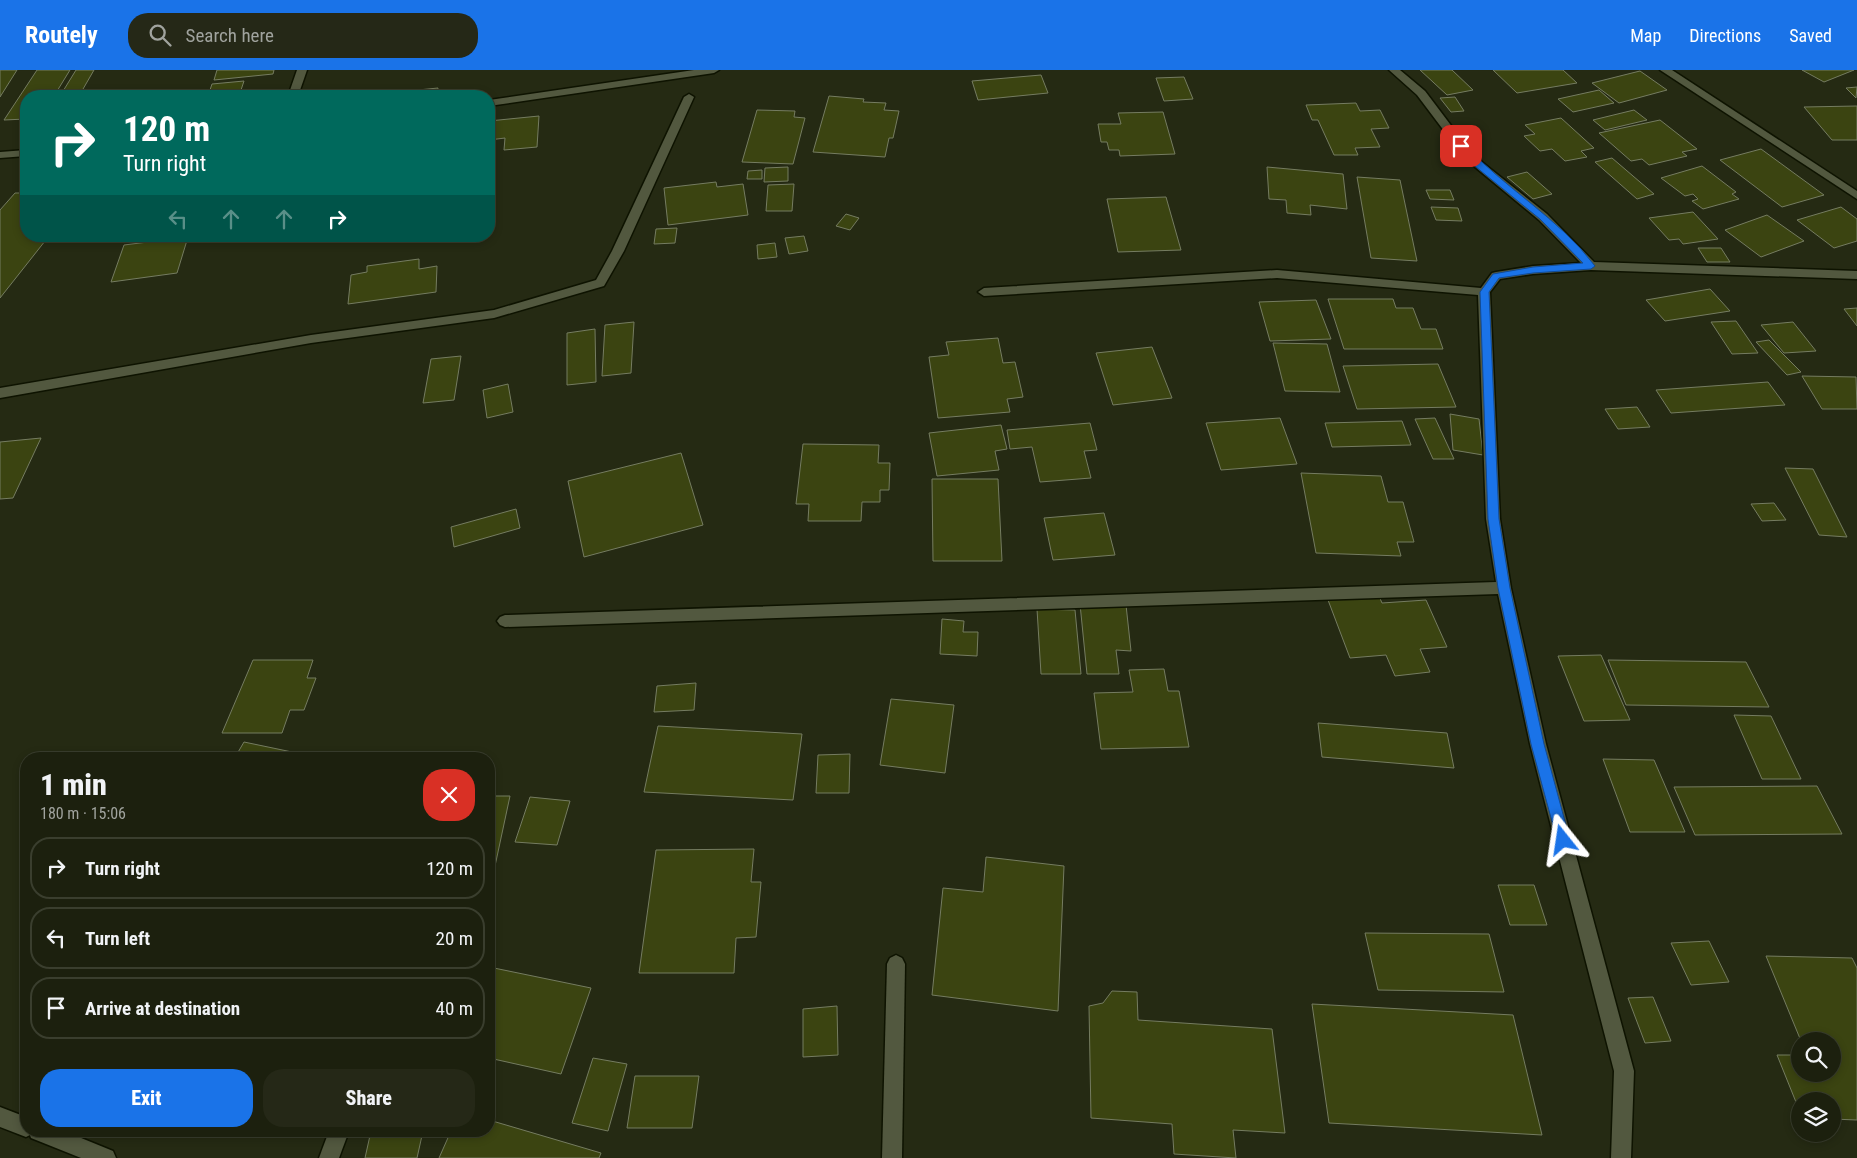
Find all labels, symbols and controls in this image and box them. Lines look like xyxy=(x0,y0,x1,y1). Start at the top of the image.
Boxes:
search box xyxy=(128,13,478,58)
text: Routely xyxy=(25,21,98,49)
icon: search xyxy=(146,21,174,49)
text: Search here xyxy=(186,24,274,47)
text: Map xyxy=(1630,25,1661,46)
text: Directions xyxy=(1689,25,1761,46)
text: Saved xyxy=(1789,25,1832,46)
text: 120 m xyxy=(123,109,210,150)
icon: right xyxy=(40,110,105,175)
pin xyxy=(1440,125,1482,167)
icon: arrive xyxy=(1447,132,1475,160)
text: Turn right xyxy=(123,151,206,176)
icon: left xyxy=(164,205,192,233)
icon: ahead xyxy=(217,205,245,233)
icon: ahead xyxy=(270,205,298,233)
icon: right xyxy=(323,205,351,233)
text: 1 min xyxy=(40,767,107,802)
button: close xyxy=(423,769,475,821)
text: 180 m · 15:06 xyxy=(40,804,126,823)
position arrow xyxy=(1536,813,1588,865)
icon: right xyxy=(42,854,70,882)
text: Turn right xyxy=(85,857,160,880)
text: 120 m xyxy=(426,857,473,880)
icon: left xyxy=(42,924,70,952)
text: Turn left xyxy=(85,927,150,950)
text: 20 m xyxy=(436,927,473,950)
icon: arrive xyxy=(42,994,70,1022)
text: Arrive at destination xyxy=(85,997,240,1020)
text: 40 m xyxy=(436,997,473,1020)
map controls xyxy=(1791,1032,1841,1142)
button: search xyxy=(1791,1032,1841,1082)
button: Exit xyxy=(40,1069,253,1127)
button: Share xyxy=(263,1069,475,1127)
button: layers xyxy=(1791,1092,1841,1142)

